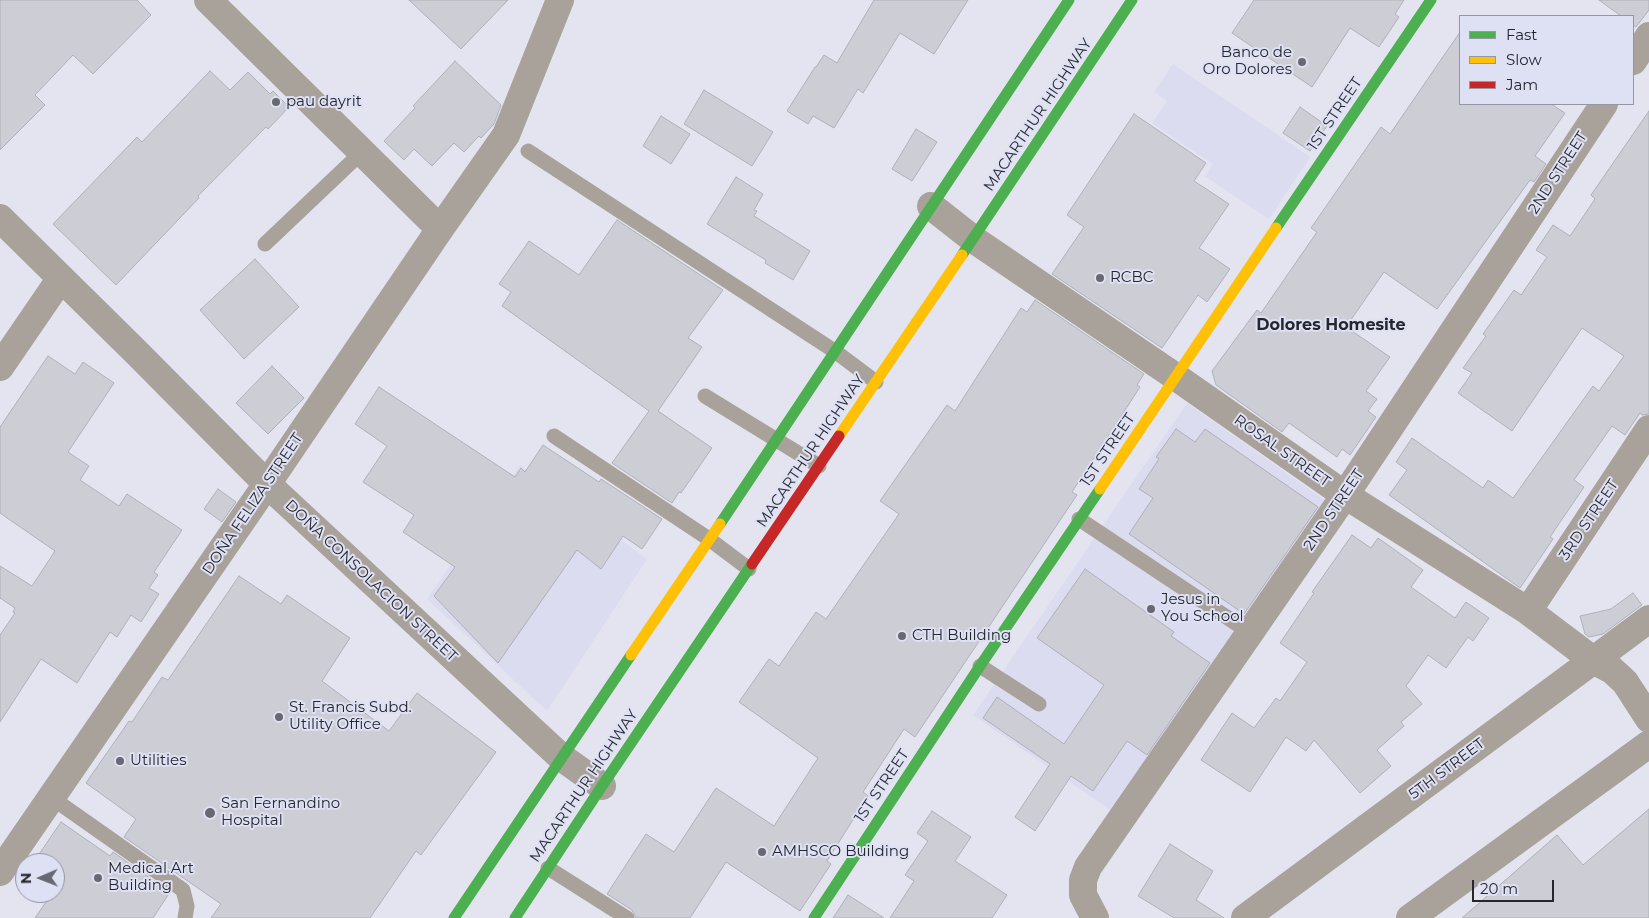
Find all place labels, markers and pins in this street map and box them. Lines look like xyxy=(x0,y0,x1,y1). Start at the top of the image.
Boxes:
place label: Banco de Oro Dolores xyxy=(1203,44,1292,79)
marker: Banco de Oro Dolores xyxy=(1296,56,1308,68)
place label: pau dayrit xyxy=(286,93,362,111)
marker: pau dayrit xyxy=(270,96,282,108)
place label: RCBC xyxy=(1110,269,1153,287)
marker: RCBC xyxy=(1094,272,1106,284)
place label: Jesus in You School xyxy=(1161,591,1244,626)
marker: Jesus in You School xyxy=(1145,603,1157,615)
place label: CTH Building xyxy=(912,627,1011,645)
marker: CTH Building xyxy=(896,630,908,642)
place label: St. Francis Subd. Utility Office xyxy=(289,699,412,734)
marker: St. Francis Subd. Utility Office xyxy=(273,711,285,723)
place label: Utilities xyxy=(130,752,186,770)
marker: Utilities xyxy=(114,755,126,767)
place label: San Fernandino Hospital xyxy=(221,795,340,830)
marker: San Fernandino Hospital xyxy=(203,806,217,820)
place label: AMHSCO Building xyxy=(772,843,909,861)
marker: AMHSCO Building xyxy=(756,846,768,858)
place label: Medical Art Building xyxy=(108,860,194,895)
marker: Medical Art Building xyxy=(92,872,104,884)

